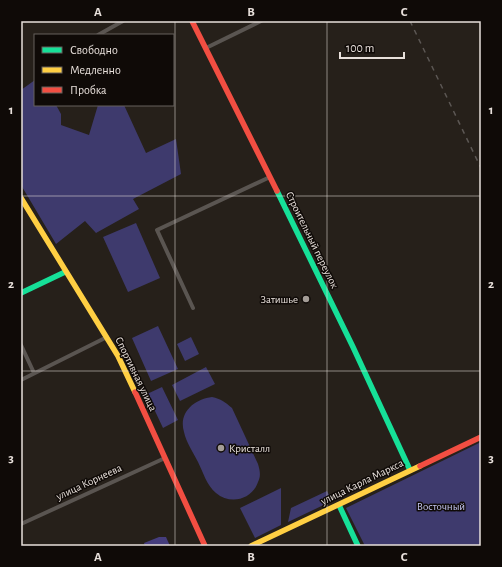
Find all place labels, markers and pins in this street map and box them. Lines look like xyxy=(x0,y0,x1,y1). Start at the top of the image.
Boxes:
place label: Затишье xyxy=(260,294,298,305)
marker: Затишье xyxy=(301,294,311,304)
marker: Кристалл xyxy=(216,443,226,453)
place label: Кристалл xyxy=(229,443,270,454)

